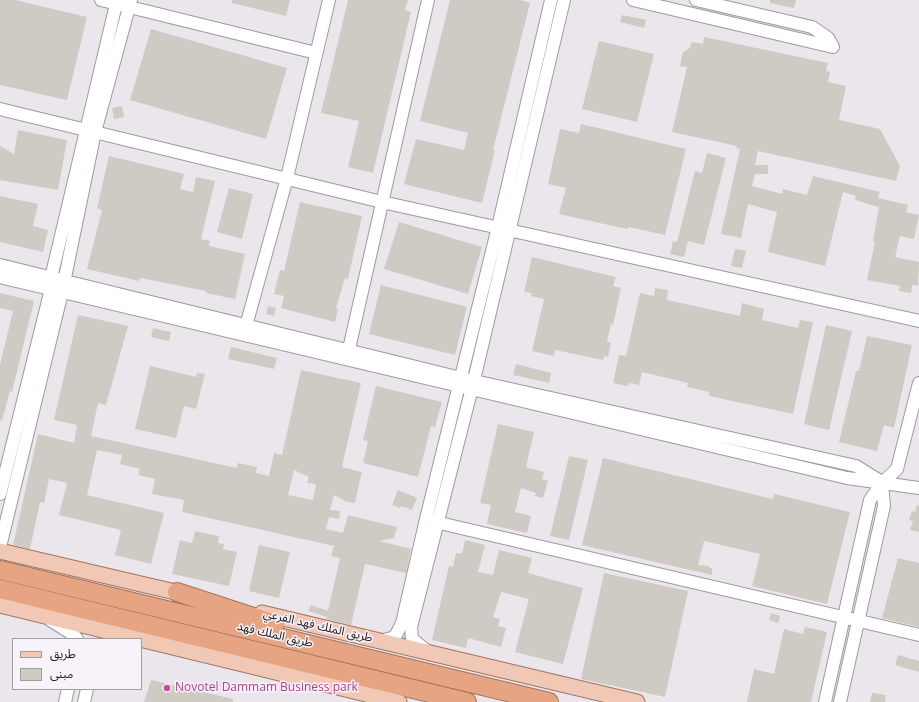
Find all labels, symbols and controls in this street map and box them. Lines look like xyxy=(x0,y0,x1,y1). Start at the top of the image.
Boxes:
street label: طريق الملك فهد الفرعي xyxy=(262,606,374,646)
street label: طريق الملك فهد xyxy=(236,619,314,651)
legend xyxy=(12,638,142,690)
text: طريق xyxy=(50,645,76,662)
text: مبنى xyxy=(50,665,73,682)
place label: Novotel Dammam Business park xyxy=(175,681,358,695)
marker: Novotel Dammam Business park xyxy=(162,683,172,693)

